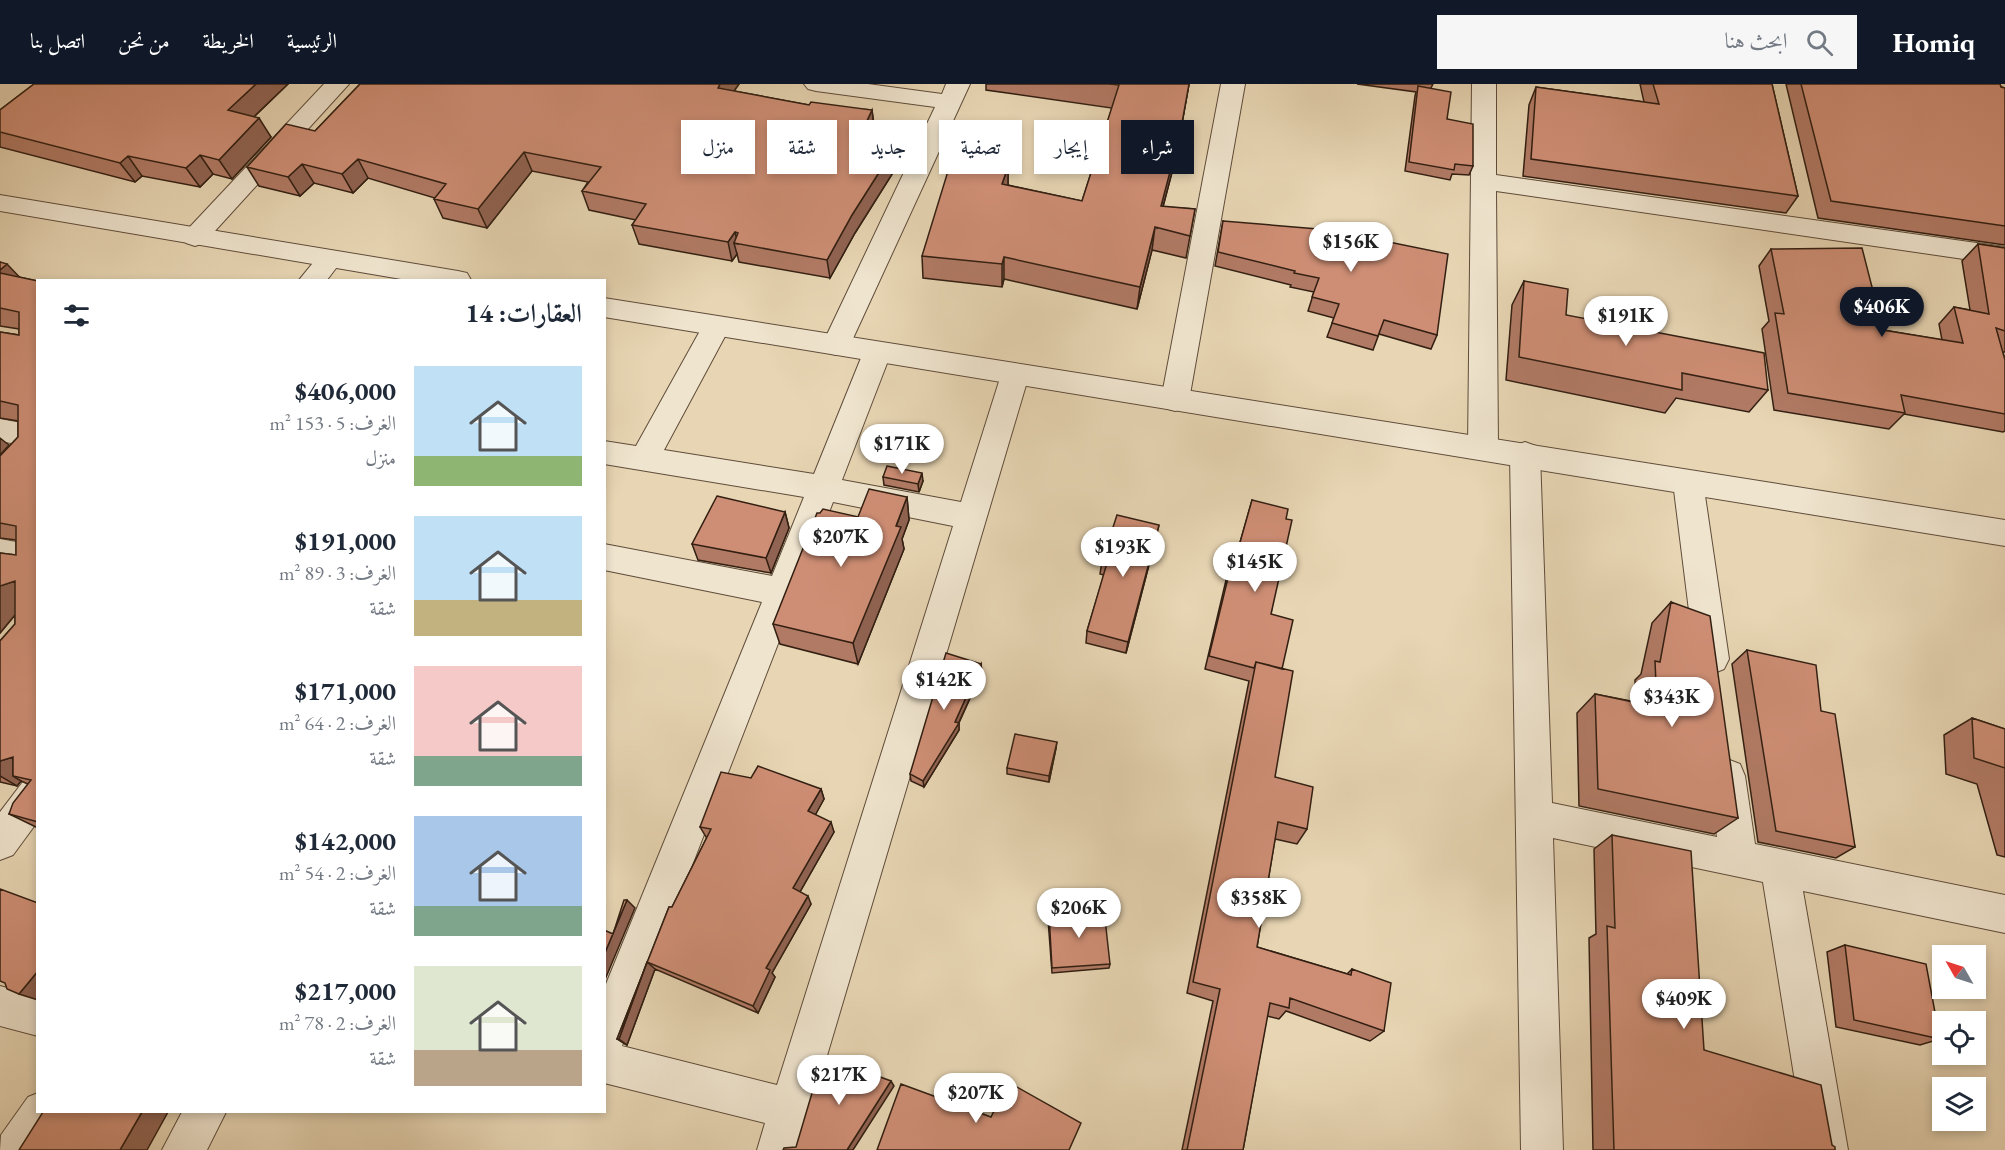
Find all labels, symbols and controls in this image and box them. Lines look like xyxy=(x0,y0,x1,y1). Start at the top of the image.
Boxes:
search box xyxy=(1437,15,1857,69)
text: Homiq xyxy=(1893,24,1975,60)
text: ابحث هنا xyxy=(1725,26,1788,55)
icon: search xyxy=(1803,26,1836,59)
text: اتصل بنا xyxy=(30,27,85,54)
text: من نحن xyxy=(118,27,170,54)
text: الخريطة xyxy=(203,27,254,54)
text: الرئيسية xyxy=(287,27,337,54)
chip: منزل xyxy=(681,120,755,174)
chip: شقة xyxy=(767,120,837,174)
chip: جديد xyxy=(849,120,927,174)
chip: تصفية xyxy=(939,120,1022,174)
chip: إيجار xyxy=(1034,120,1109,174)
chip: شراء xyxy=(1121,120,1194,174)
pin: $156K xyxy=(1309,222,1393,273)
text: $156K xyxy=(1323,228,1379,254)
pin: $406K xyxy=(1840,287,1924,338)
text: $406K xyxy=(1854,293,1910,319)
text: العقارات: 14 xyxy=(465,296,582,330)
pin: $191K xyxy=(1584,296,1668,347)
icon: filters xyxy=(60,299,93,332)
text: $191K xyxy=(1598,302,1654,328)
text: $406,000 xyxy=(295,374,396,408)
icon: home xyxy=(462,390,534,462)
text: الغرف: 5 · 153 m² xyxy=(269,410,396,436)
pin: $171K xyxy=(860,424,944,475)
text: $171K xyxy=(874,430,930,456)
text: منزل xyxy=(365,445,396,471)
pin: $207K xyxy=(799,517,883,568)
text: $207K xyxy=(813,523,869,549)
text: $191,000 xyxy=(295,524,396,558)
pin: $193K xyxy=(1081,527,1165,578)
text: $193K xyxy=(1095,533,1151,559)
icon: home xyxy=(462,540,534,612)
pin: $145K xyxy=(1213,542,1297,593)
text: $145K xyxy=(1227,548,1283,574)
text: الغرف: 3 · 89 m² xyxy=(279,560,396,586)
text: شقة xyxy=(370,595,396,621)
pin: $142K xyxy=(902,660,986,711)
text: $142K xyxy=(916,666,972,692)
text: $171,000 xyxy=(295,674,396,708)
pin: $343K xyxy=(1630,677,1714,728)
text: $343K xyxy=(1644,683,1700,709)
icon: home xyxy=(462,690,534,762)
text: الغرف: 2 · 64 m² xyxy=(279,710,396,736)
text: شقة xyxy=(370,745,396,771)
text: $142,000 xyxy=(295,824,396,858)
icon: home xyxy=(462,840,534,912)
text: الغرف: 2 · 54 m² xyxy=(279,860,396,886)
pin: $358K xyxy=(1217,878,1301,929)
text: $358K xyxy=(1231,884,1287,910)
pin: $206K xyxy=(1037,888,1121,939)
text: $206K xyxy=(1051,894,1107,920)
text: شقة xyxy=(370,895,396,921)
north arrow xyxy=(1932,945,1986,999)
map controls xyxy=(1932,945,1986,1131)
text: $217,000 xyxy=(295,974,396,1008)
pin: $409K xyxy=(1642,979,1726,1030)
text: $409K xyxy=(1656,985,1712,1011)
icon: home xyxy=(462,990,534,1062)
text: الغرف: 2 · 78 m² xyxy=(279,1010,396,1036)
button: locate xyxy=(1932,1011,1986,1065)
text: شقة xyxy=(370,1045,396,1071)
pin: $217K xyxy=(797,1055,881,1106)
text: $217K xyxy=(811,1061,867,1087)
pin: $207K xyxy=(934,1073,1018,1124)
button: layers xyxy=(1932,1077,1986,1131)
text: $207K xyxy=(948,1079,1004,1105)

